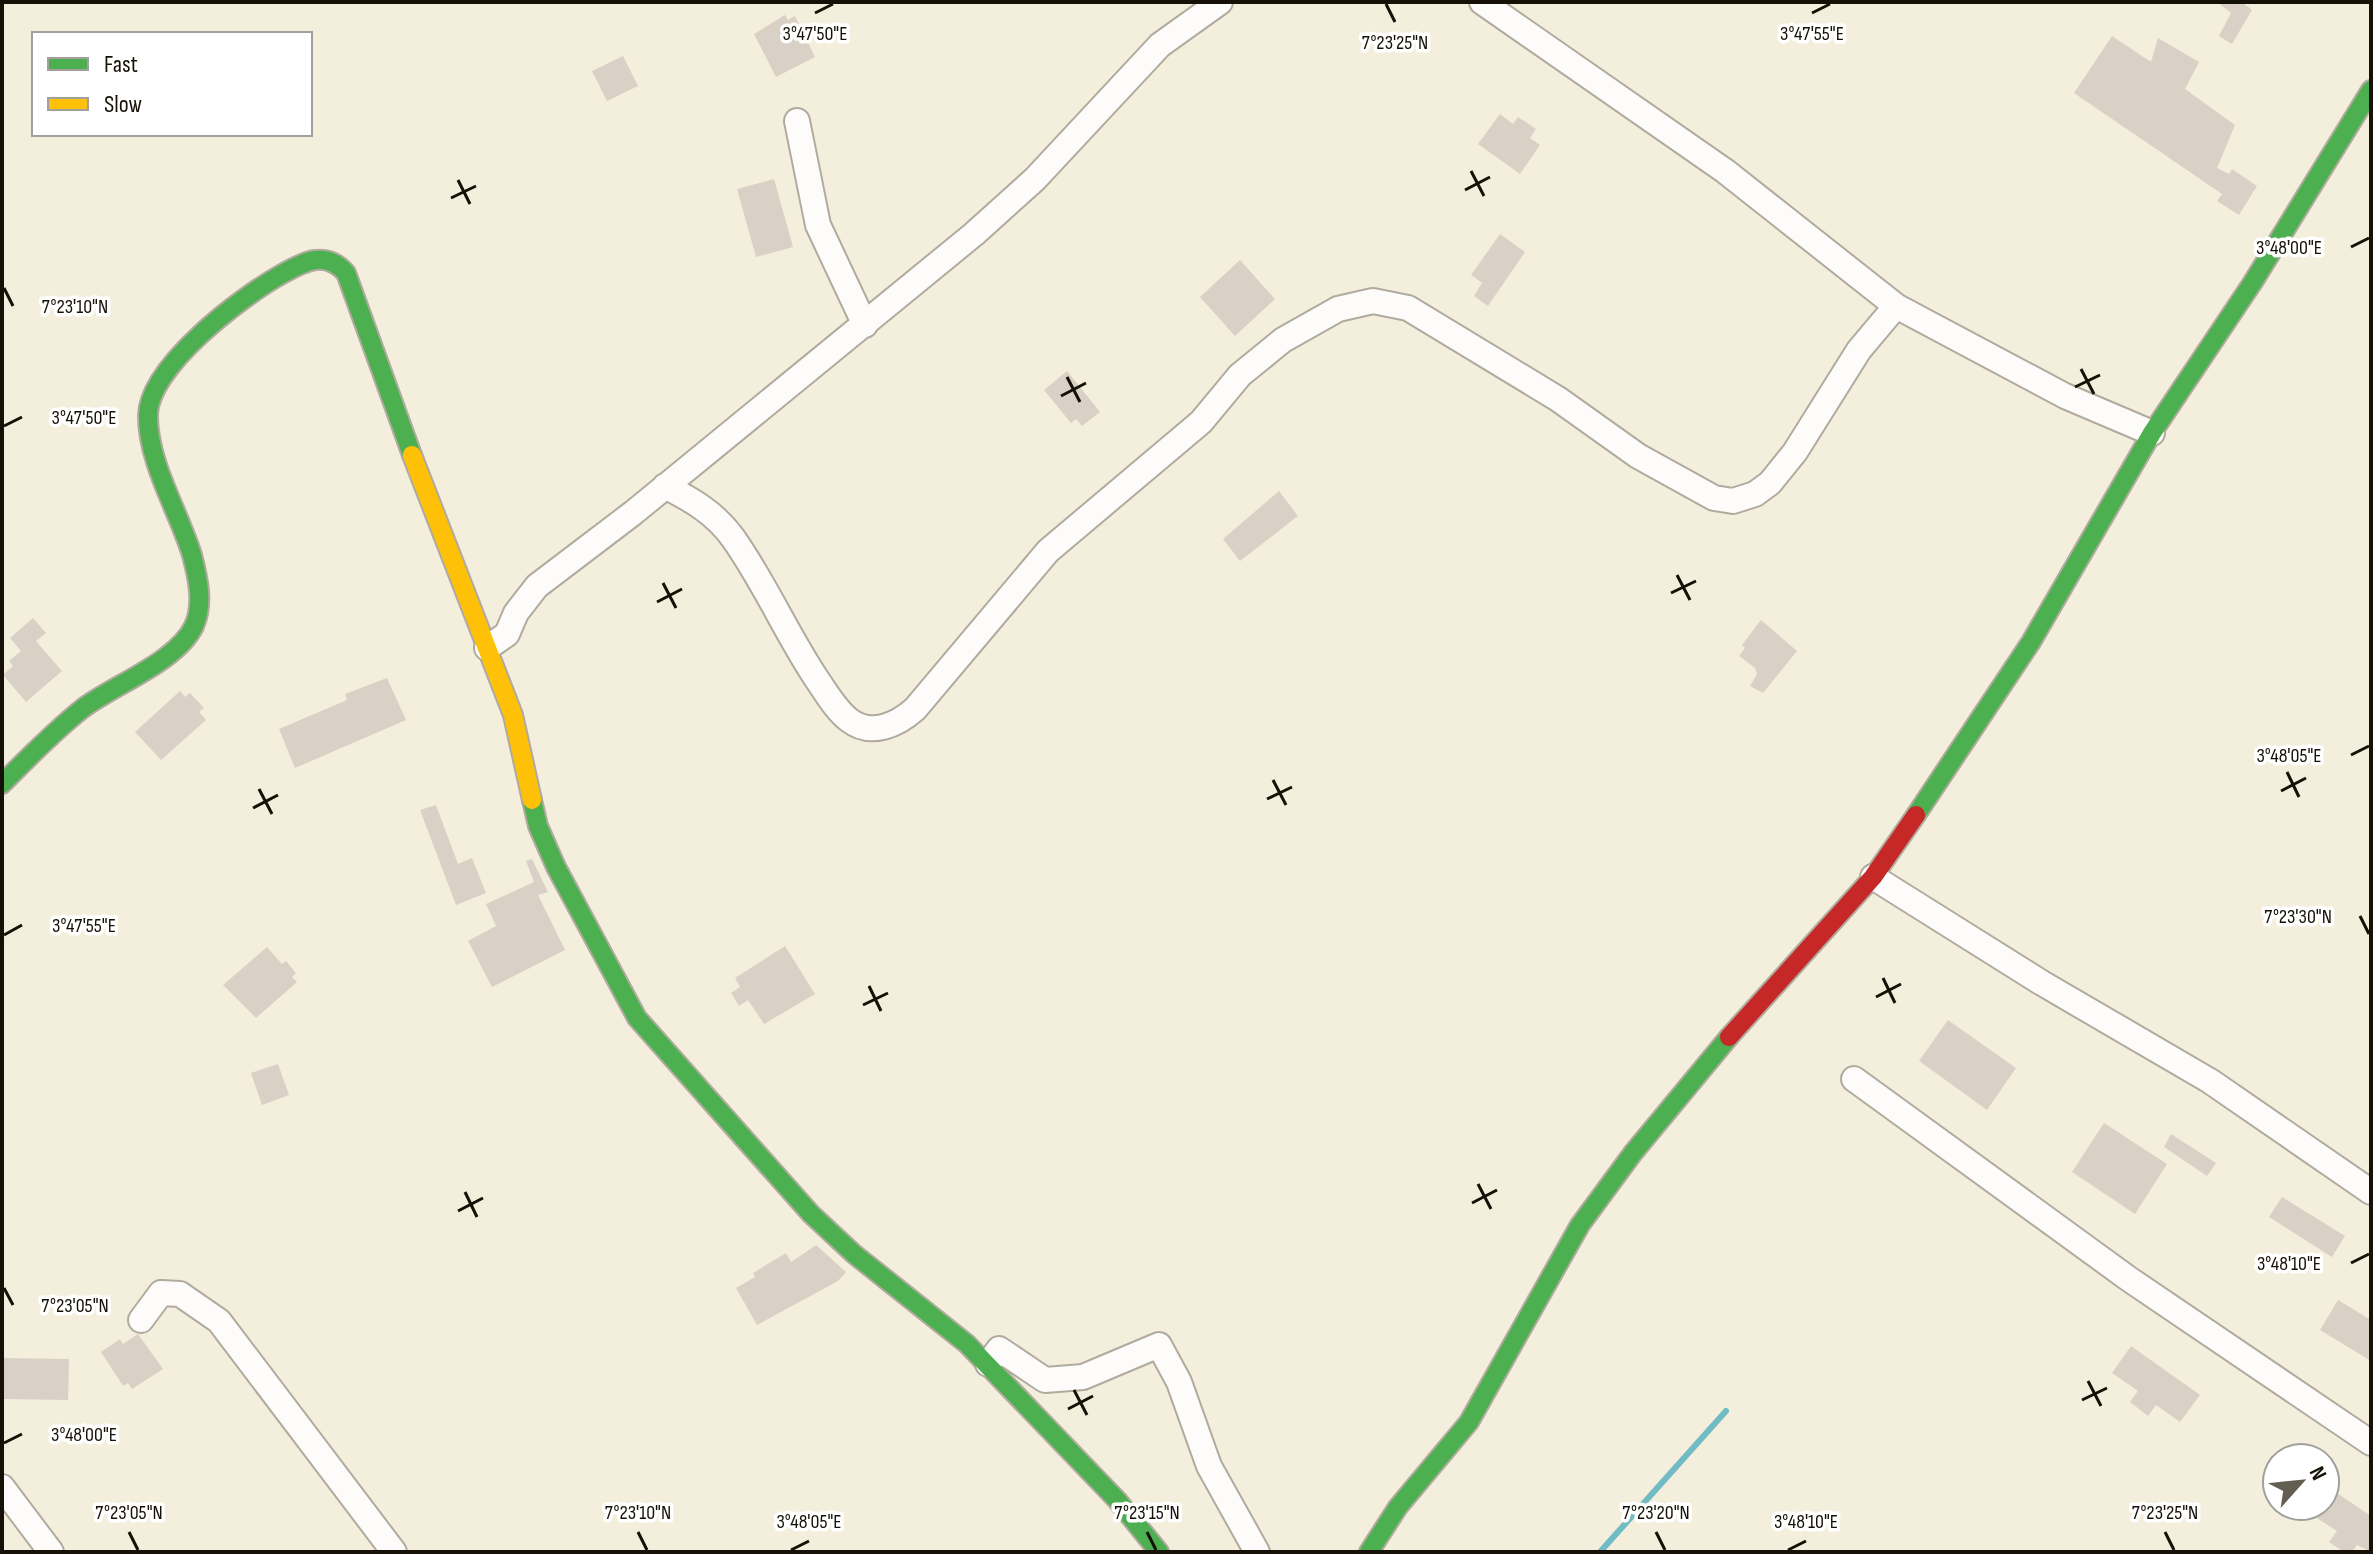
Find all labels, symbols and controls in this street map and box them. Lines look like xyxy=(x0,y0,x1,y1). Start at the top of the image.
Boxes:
text: 3°47'50"E xyxy=(783,22,847,46)
text: 3°47'55"E xyxy=(1780,22,1844,46)
text: 7°23'25"N xyxy=(1362,31,1428,55)
legend xyxy=(32,32,312,136)
text: Fast xyxy=(104,50,138,79)
text: Slow xyxy=(104,90,142,119)
text: 3°48'00"E xyxy=(2256,236,2322,260)
text: 7°23'10"N xyxy=(42,295,108,319)
text: 3°47'50"E xyxy=(52,406,116,430)
text: 3°48'05"E xyxy=(2256,744,2322,768)
text: 7°23'30"N xyxy=(2264,905,2332,929)
text: 3°47'55"E xyxy=(52,914,116,938)
text: 3°48'10"E xyxy=(2257,1252,2321,1276)
text: 7°23'05"N xyxy=(41,1294,109,1318)
text: 3°48'00"E xyxy=(51,1423,117,1447)
north arrow xyxy=(2261,1442,2341,1522)
text: N xyxy=(2303,1462,2332,1485)
text: 7°23'05"N xyxy=(95,1501,163,1525)
text: 7°23'10"N xyxy=(605,1501,671,1525)
text: 7°23'15"N xyxy=(1114,1501,1180,1525)
text: 7°23'20"N xyxy=(1622,1501,1690,1525)
text: 7°23'25"N xyxy=(2132,1501,2198,1525)
text: 3°48'05"E xyxy=(776,1510,842,1534)
text: 3°48'10"E xyxy=(1774,1510,1838,1534)

